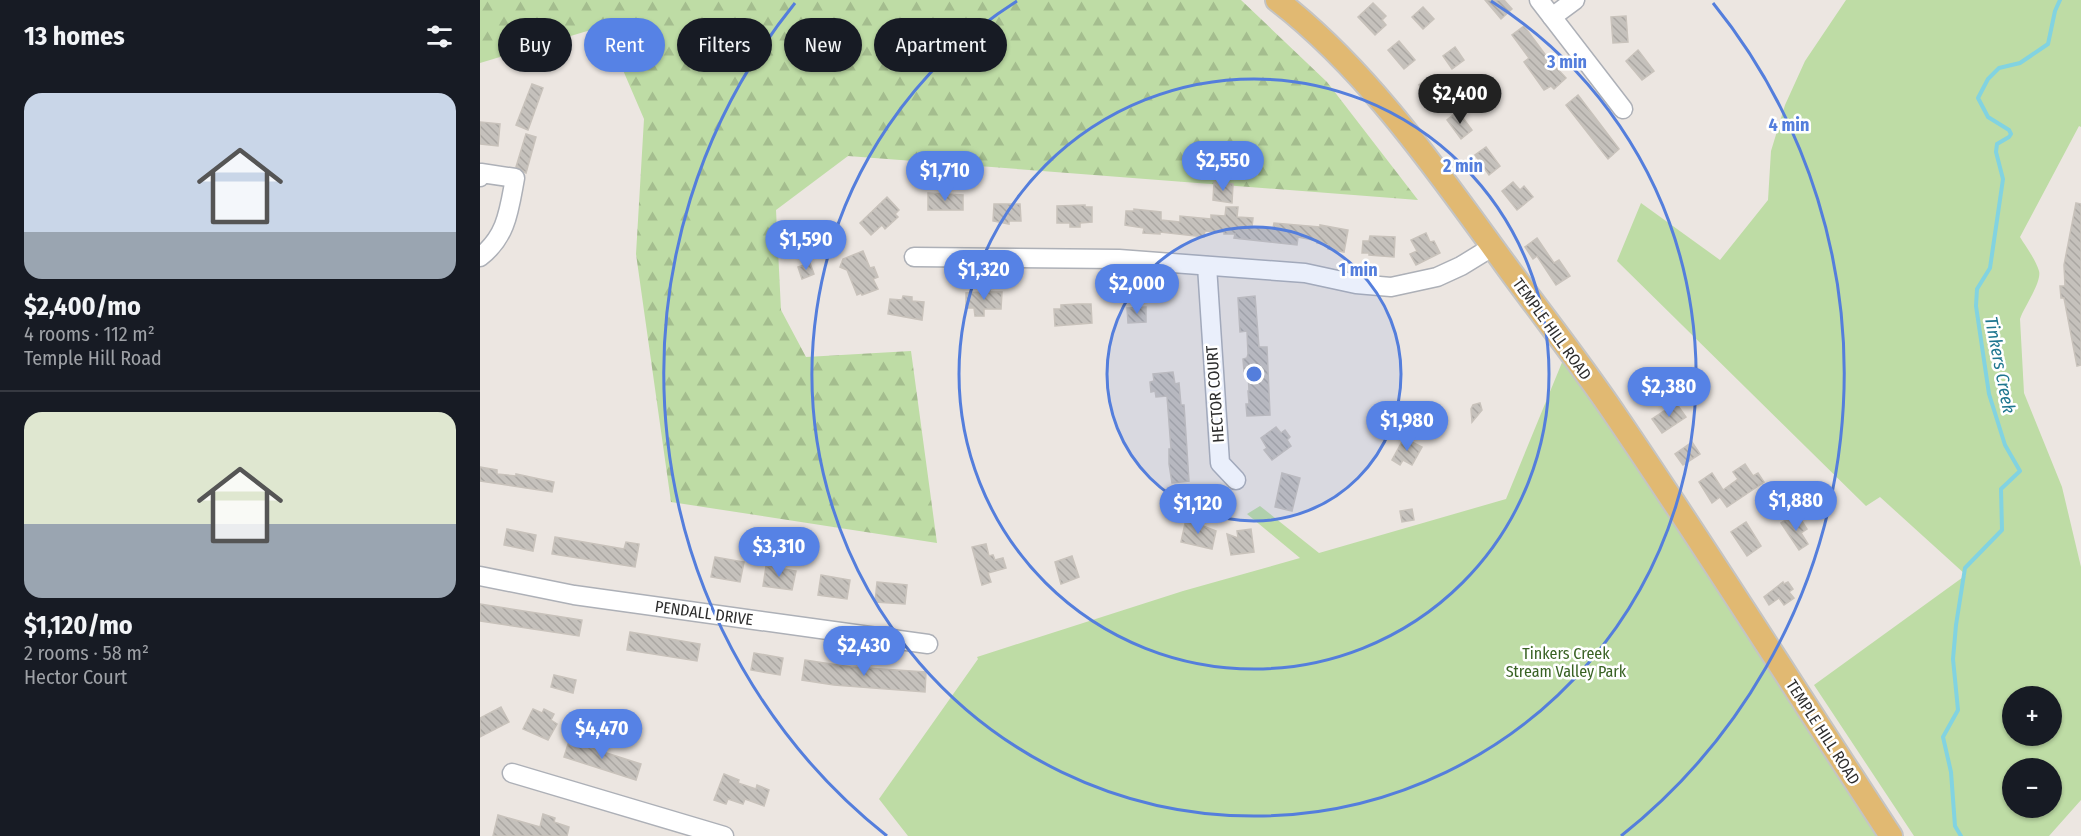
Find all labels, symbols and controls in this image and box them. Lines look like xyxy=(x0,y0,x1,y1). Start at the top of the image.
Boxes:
chip: Buy xyxy=(498,18,572,72)
chip: Rent xyxy=(584,18,665,72)
chip: Filters xyxy=(677,18,772,72)
chip: New xyxy=(784,18,862,72)
chip: Apartment xyxy=(874,18,1007,72)
icon: filters xyxy=(423,20,456,53)
text: 13 homes xyxy=(24,21,125,52)
text: 3 min xyxy=(1546,51,1587,73)
pin: $2,400 xyxy=(1411,74,1509,125)
text: $2,400 xyxy=(1432,81,1488,105)
text: 4 min xyxy=(1769,114,1809,136)
icon: home xyxy=(186,132,294,240)
pin: $2,550 xyxy=(1174,141,1272,192)
text: $2,550 xyxy=(1196,148,1250,172)
pin: $1,710 xyxy=(896,151,994,202)
text: 2 min xyxy=(1442,155,1483,177)
text: $1,710 xyxy=(920,158,970,182)
pin: $1,590 xyxy=(757,220,855,271)
text: $1,590 xyxy=(779,227,833,251)
pin: $1,320 xyxy=(935,250,1033,301)
text: $1,320 xyxy=(958,257,1010,281)
text: 1 min xyxy=(1338,259,1378,281)
pin: $2,000 xyxy=(1088,264,1186,315)
text: $2,000 xyxy=(1109,271,1165,295)
street label: TEMPLE HILL ROAD xyxy=(1509,274,1595,384)
text: $2,400/mo xyxy=(24,291,141,322)
water label: Tinkers Creek xyxy=(1980,315,2020,415)
text: 4 rooms · 112 m² xyxy=(24,322,155,346)
street label: HECTOR COURT xyxy=(1202,344,1228,443)
text: Temple Hill Road xyxy=(24,346,162,370)
centre of rings xyxy=(1244,364,1264,384)
pin: $2,380 xyxy=(1620,367,1718,418)
text: $2,380 xyxy=(1642,374,1696,398)
pin: $1,980 xyxy=(1358,401,1456,452)
text: $1,980 xyxy=(1380,408,1434,432)
icon: home xyxy=(186,451,294,559)
pin: $1,880 xyxy=(1747,481,1845,532)
pin: $1,120 xyxy=(1149,484,1247,535)
text: $1,880 xyxy=(1769,488,1823,512)
text: $1,120 xyxy=(1174,491,1222,515)
pin: $3,310 xyxy=(730,527,828,578)
text: $3,310 xyxy=(753,534,805,558)
street label: PENDALL DRIVE xyxy=(654,597,754,629)
text: $1,120/mo xyxy=(24,610,133,641)
pin: $2,430 xyxy=(815,626,913,677)
text: $2,430 xyxy=(837,633,891,657)
text: 2 rooms · 58 m² xyxy=(24,641,149,665)
park label: Tinkers Creek Stream Valley Park xyxy=(1506,644,1627,681)
text: Hector Court xyxy=(24,665,127,689)
street label: TEMPLE HILL ROAD xyxy=(1782,676,1864,788)
map controls xyxy=(2002,686,2062,818)
button: + xyxy=(2002,686,2062,746)
pin: $4,470 xyxy=(553,709,651,760)
text: $4,470 xyxy=(575,716,629,740)
button: − xyxy=(2002,758,2062,818)

